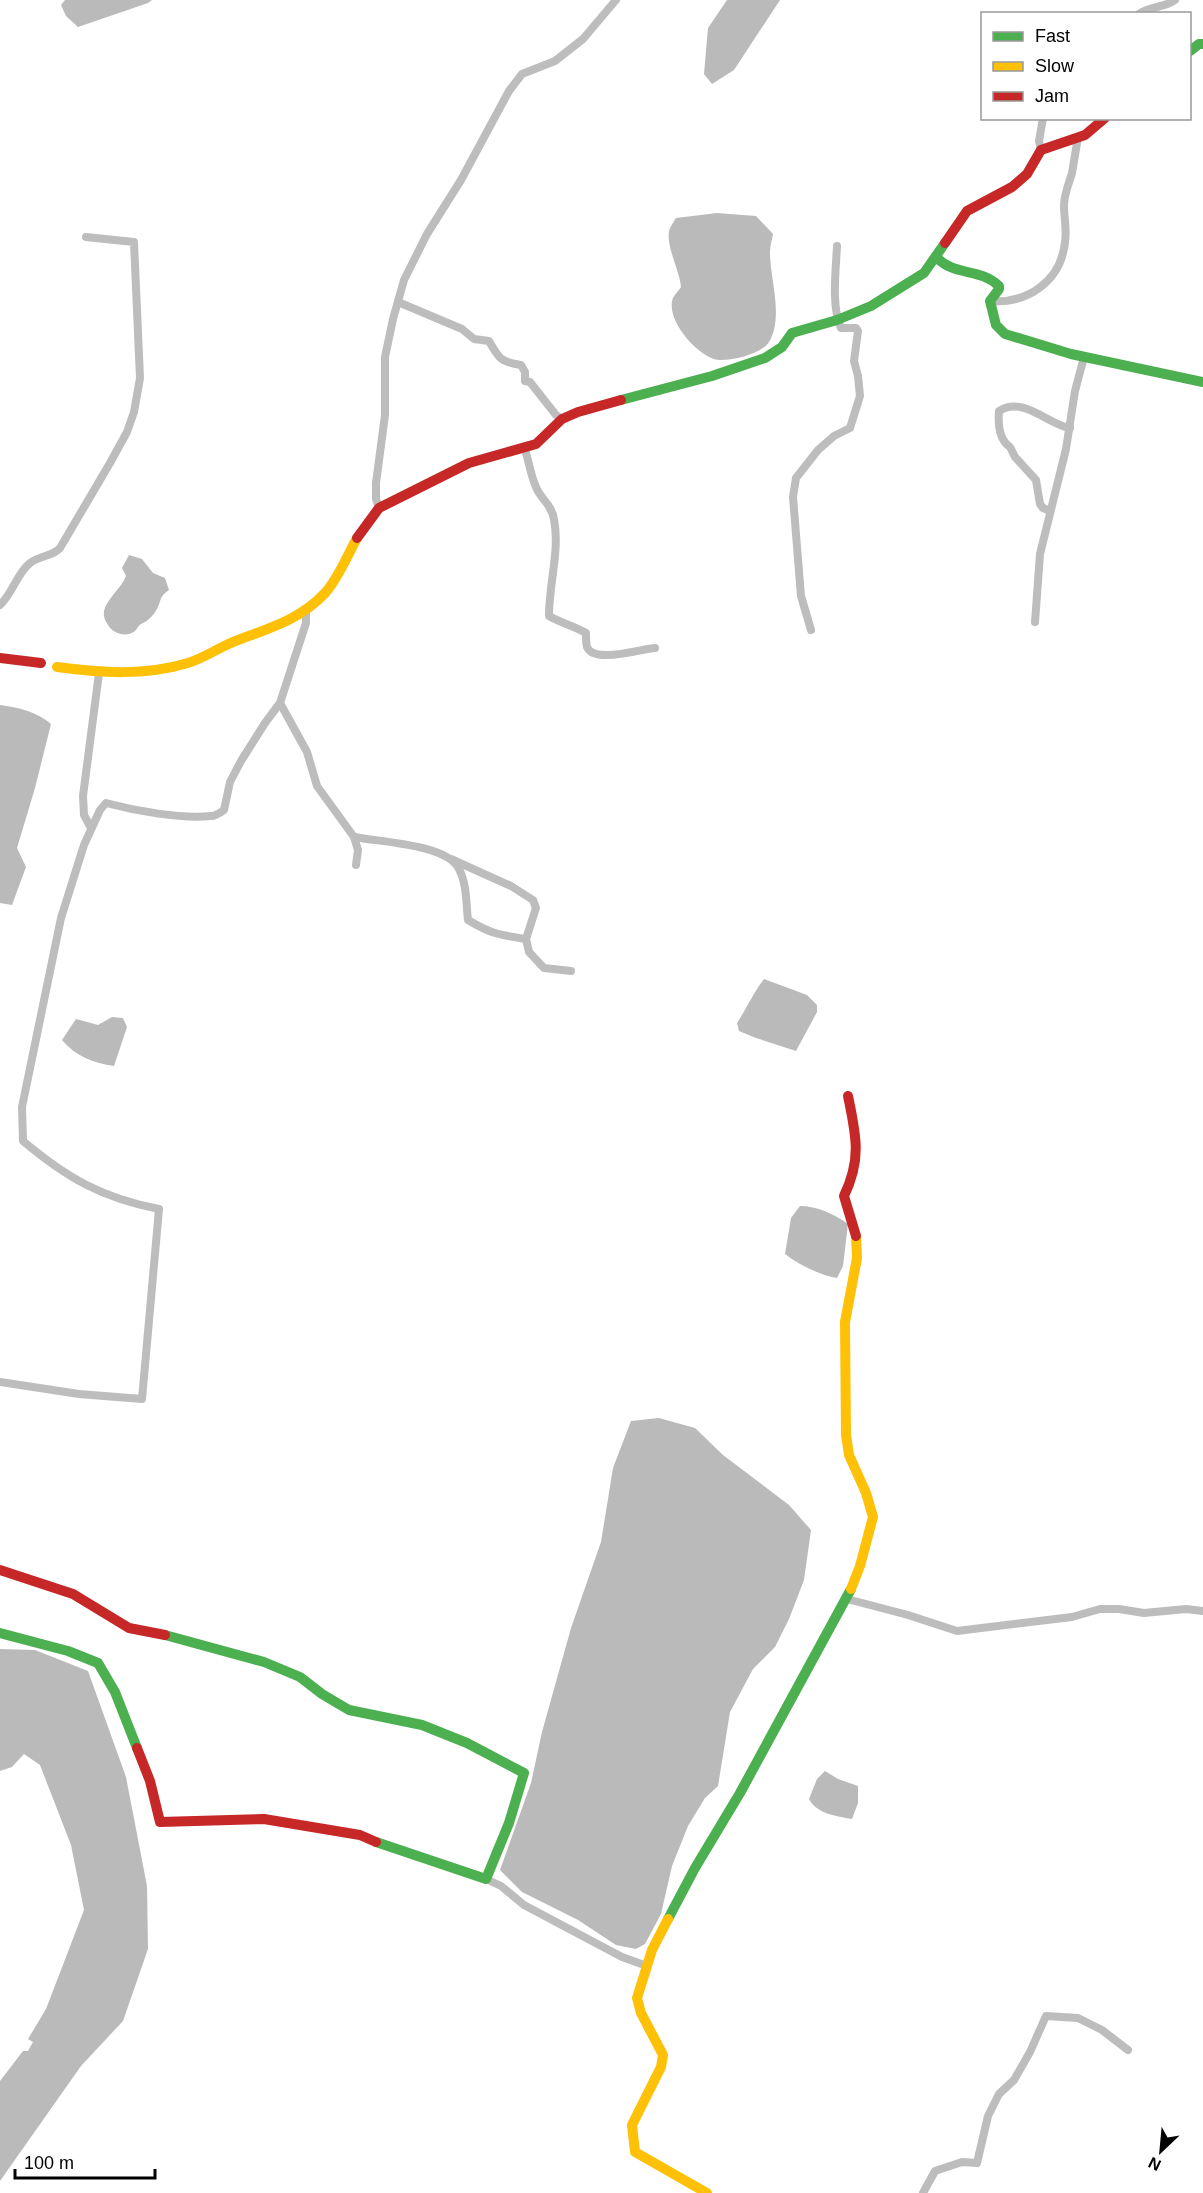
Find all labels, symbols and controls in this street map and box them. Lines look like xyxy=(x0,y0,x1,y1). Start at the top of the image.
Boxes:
legend xyxy=(981,12,1191,120)
text: Fast xyxy=(1035,26,1070,46)
text: Slow xyxy=(1035,56,1075,76)
text: Jam xyxy=(1035,86,1069,106)
north arrow xyxy=(1131,2121,1191,2181)
scale bar xyxy=(15,2142,154,2180)
text: 100 m xyxy=(24,2153,74,2173)
text: N xyxy=(1146,2154,1164,2174)

